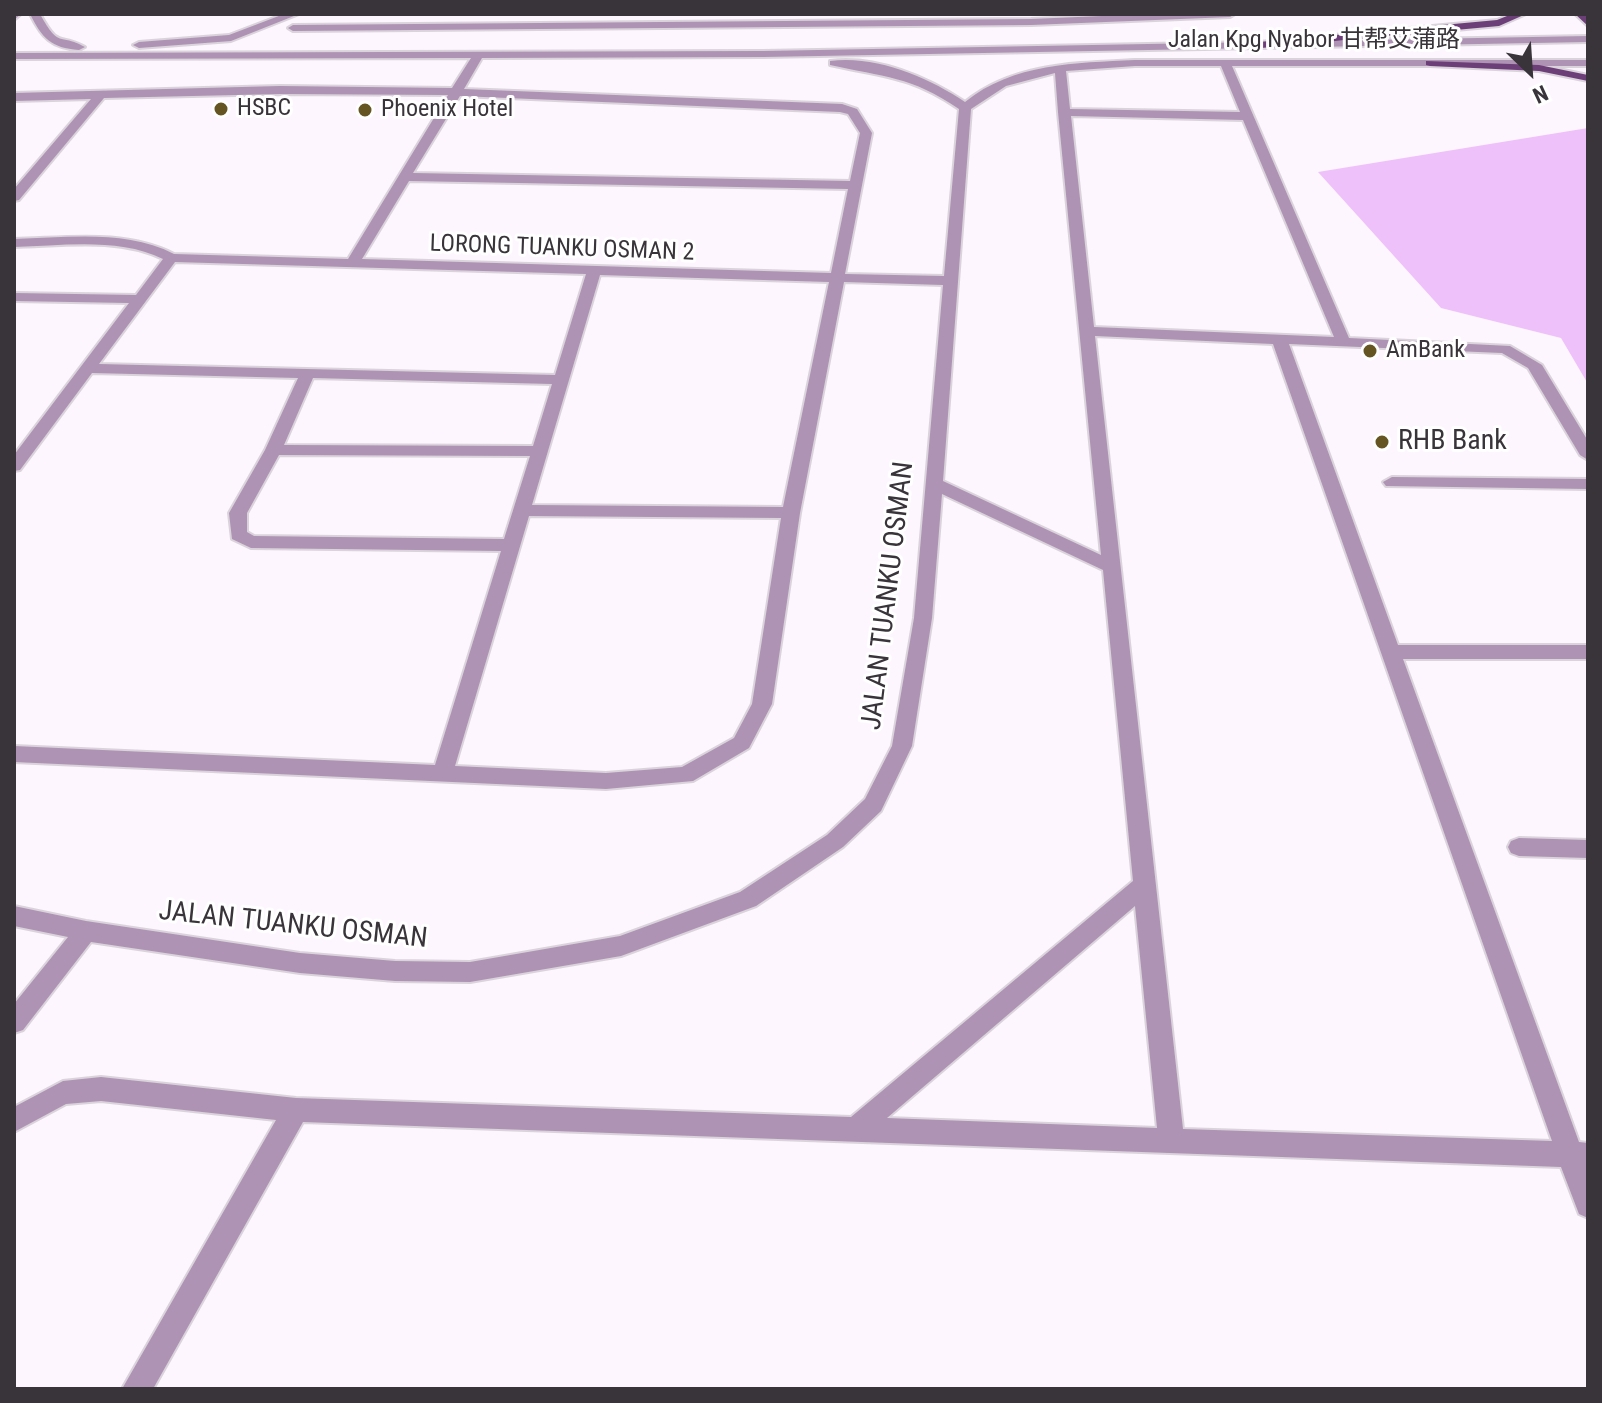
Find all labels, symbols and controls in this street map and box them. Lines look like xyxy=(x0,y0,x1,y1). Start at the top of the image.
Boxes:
street label: Jalan Kpg Nyabor 甘帮艾蒲路 xyxy=(1168,27,1460,55)
north arrow xyxy=(1490,32,1570,112)
text: N xyxy=(1529,80,1552,108)
place label: HSBC xyxy=(237,95,291,123)
place label: Phoenix Hotel xyxy=(381,96,513,124)
marker: HSBC xyxy=(212,100,230,118)
marker: Phoenix Hotel xyxy=(356,101,374,119)
street label: LORONG TUANKU OSMAN 2 xyxy=(429,230,695,268)
place label: AmBank xyxy=(1386,337,1465,365)
marker: AmBank xyxy=(1361,342,1379,360)
place label: RHB Bank xyxy=(1398,425,1507,459)
marker: RHB Bank xyxy=(1373,433,1391,451)
street label: JALAN TUANKU OSMAN xyxy=(856,460,922,732)
street label: JALAN TUANKU OSMAN xyxy=(157,895,429,957)

